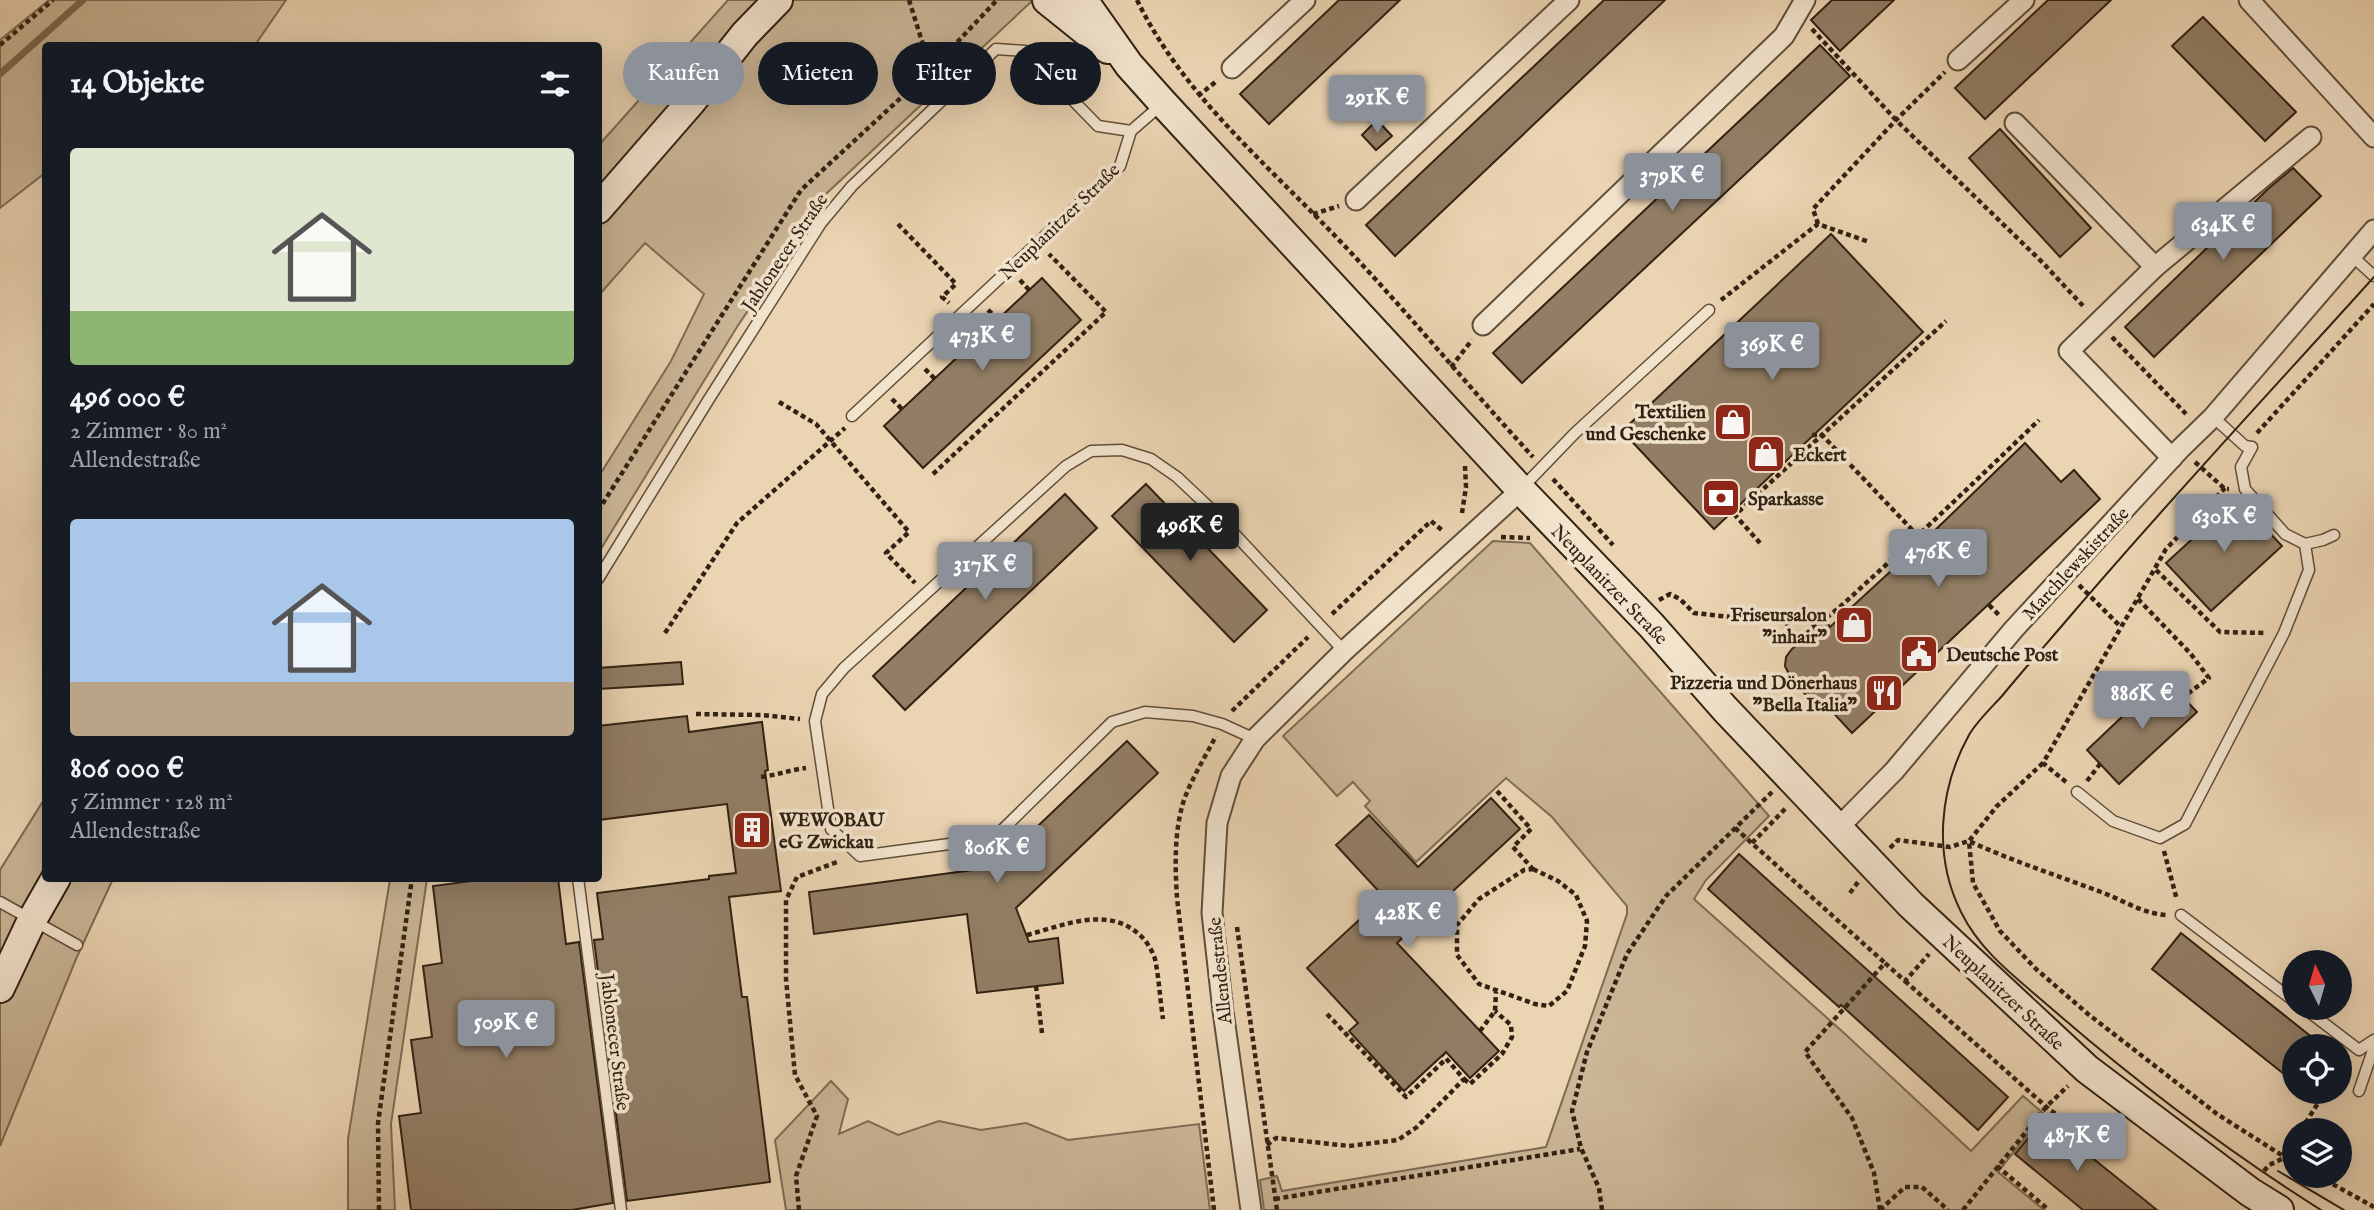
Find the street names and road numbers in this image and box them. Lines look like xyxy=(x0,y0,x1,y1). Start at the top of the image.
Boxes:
street label: Neuplanitzer Straße xyxy=(995,159,1126,286)
street label: Jablonecer Straße xyxy=(736,189,834,319)
street label: Marchlewskistraße xyxy=(2018,502,2135,626)
street label: Neuplanitzer Straße xyxy=(1545,520,1672,651)
street label: Allendestraße xyxy=(1203,916,1239,1027)
street label: Neuplanitzer Straße xyxy=(1937,931,2069,1056)
street label: Jablonecer Straße xyxy=(593,970,634,1112)

